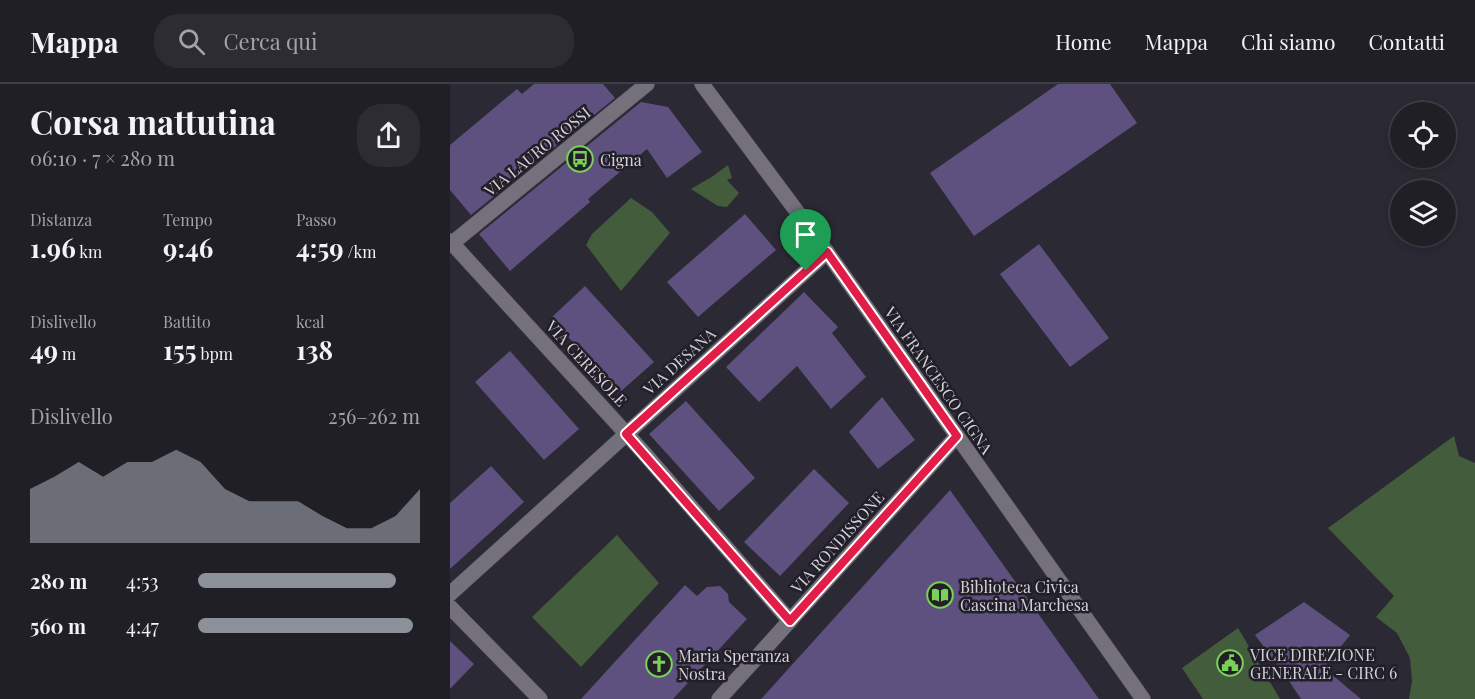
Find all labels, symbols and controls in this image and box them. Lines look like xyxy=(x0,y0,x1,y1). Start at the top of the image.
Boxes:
search box xyxy=(154,14,574,68)
text: Mappa xyxy=(30,23,118,60)
icon: search xyxy=(175,25,208,58)
text: Cerca qui xyxy=(223,26,318,56)
text: Home xyxy=(1055,27,1112,55)
text: Mappa xyxy=(1145,27,1208,55)
text: Chi siamo xyxy=(1241,27,1335,55)
text: Contatti xyxy=(1368,27,1445,55)
text: Corsa mattutina xyxy=(30,99,276,143)
street label: VIA LAURO ROSSI xyxy=(479,102,595,201)
map controls xyxy=(1390,102,1456,246)
button: locate xyxy=(1390,102,1456,168)
button: share xyxy=(357,104,420,167)
text: 06:10 · 7 × 280 m xyxy=(30,144,175,171)
bus stop icon: Cigna xyxy=(565,144,595,174)
place label: Cigna xyxy=(600,149,642,170)
button: layers xyxy=(1390,180,1456,246)
text: Distanza xyxy=(30,209,92,230)
text: Tempo xyxy=(163,209,213,230)
text: Passo xyxy=(296,209,336,230)
pin xyxy=(780,209,831,271)
icon: arrive xyxy=(789,218,822,251)
text: 1.96 xyxy=(30,230,76,265)
text: 9:46 xyxy=(163,230,213,265)
text: 4:59 xyxy=(296,230,344,265)
text: km xyxy=(76,241,102,262)
text: /km xyxy=(344,241,377,262)
street label: VIA FRANCESCO CIGNA xyxy=(880,301,998,458)
text: Dislivello xyxy=(30,311,96,332)
text: Battito xyxy=(163,311,211,332)
text: kcal xyxy=(296,311,325,332)
street label: VIA CERESOLE xyxy=(541,315,632,410)
street label: VIA DESANA xyxy=(638,322,720,400)
text: 49 xyxy=(30,332,58,367)
text: 155 xyxy=(163,332,197,367)
text: 138 xyxy=(296,332,333,367)
text: m xyxy=(58,343,76,364)
text: bpm xyxy=(197,343,233,364)
text: Dislivello xyxy=(30,402,113,429)
text: 256–262 m xyxy=(328,402,420,429)
street label: VIA RONDISSONE xyxy=(785,487,888,598)
text: 280 m xyxy=(30,567,87,594)
text: 4:53 xyxy=(126,567,159,594)
place label: Biblioteca Civica Cascina Marchesa xyxy=(960,576,1089,615)
library icon: Biblioteca Civica Cascina Marchesa xyxy=(925,580,955,610)
text: 560 m xyxy=(30,612,86,639)
text: 4:47 xyxy=(126,612,159,639)
place label: VICE DIREZIONE GENERALE - CIRC 6 xyxy=(1249,644,1397,683)
place label: Maria Speranza Nostra xyxy=(678,645,790,684)
public building icon: VICE DIREZIONE GENERALE - CIRC 6 xyxy=(1215,648,1245,678)
church icon: Maria Speranza Nostra xyxy=(644,649,674,679)

